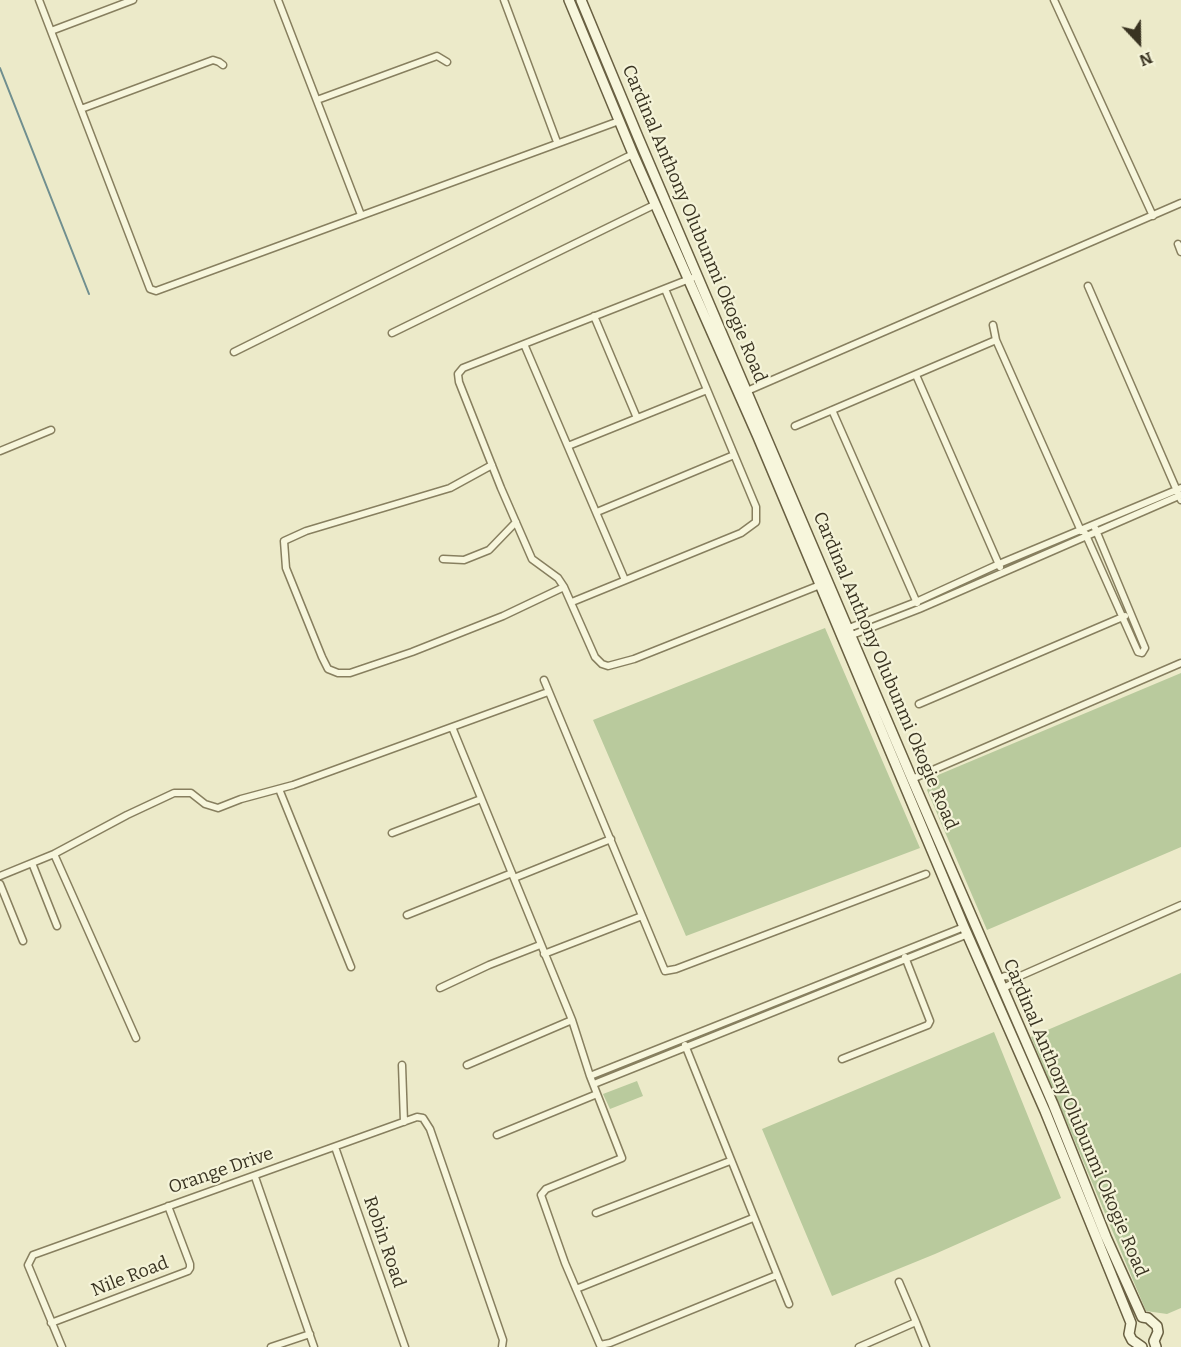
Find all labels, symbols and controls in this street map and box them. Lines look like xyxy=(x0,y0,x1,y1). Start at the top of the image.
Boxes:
north arrow xyxy=(1109,12,1169,72)
text: N xyxy=(1137,48,1155,70)
street label: Cardinal Anthony Olubunmi Okogie Road xyxy=(617,62,771,386)
street label: Cardinal Anthony Olubunmi Okogie Road xyxy=(808,509,962,833)
street label: Cardinal Anthony Olubunmi Okogie Road xyxy=(998,956,1152,1280)
street label: Orange Drive xyxy=(166,1143,276,1199)
street label: Robin Road xyxy=(358,1194,410,1290)
street label: Nile Road xyxy=(89,1252,171,1302)

